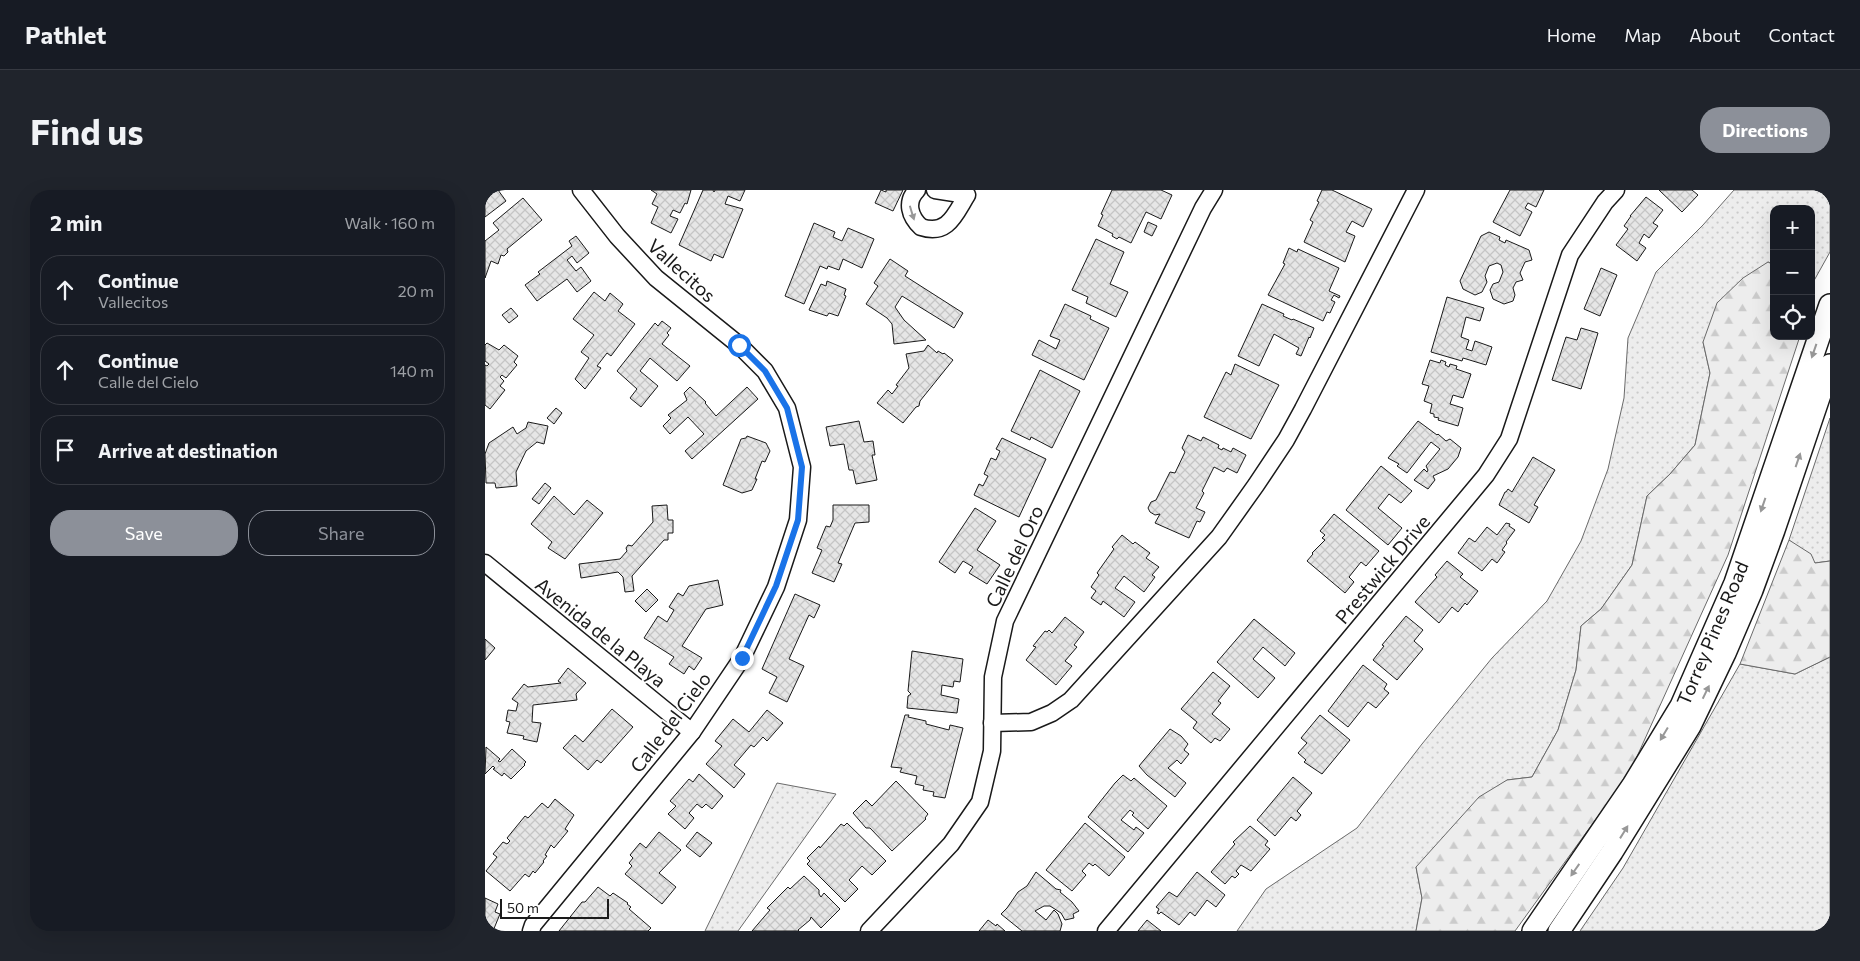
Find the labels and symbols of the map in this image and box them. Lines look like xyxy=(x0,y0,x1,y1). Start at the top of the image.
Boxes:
one-way arrow xyxy=(909,206,917,221)
street label: Vallecitos xyxy=(643,234,721,306)
route start xyxy=(728,334,751,357)
one-way arrow xyxy=(1810,343,1818,358)
one-way arrow xyxy=(1795,452,1802,467)
one-way arrow xyxy=(1758,497,1766,512)
street label: Calle del Oro xyxy=(980,501,1048,611)
street label: Prestwick Drive xyxy=(1330,510,1434,628)
street label: Torrey Pines Road xyxy=(1671,557,1753,709)
street label: Avenida de la Playa xyxy=(531,572,671,692)
route end xyxy=(731,647,754,670)
street label: Calle del Cielo xyxy=(625,667,715,777)
one-way arrow xyxy=(1703,685,1711,699)
one-way arrow xyxy=(1660,727,1669,740)
one-way arrow xyxy=(1620,826,1629,839)
one-way arrow xyxy=(1570,863,1580,876)
scale bar xyxy=(500,896,609,919)

